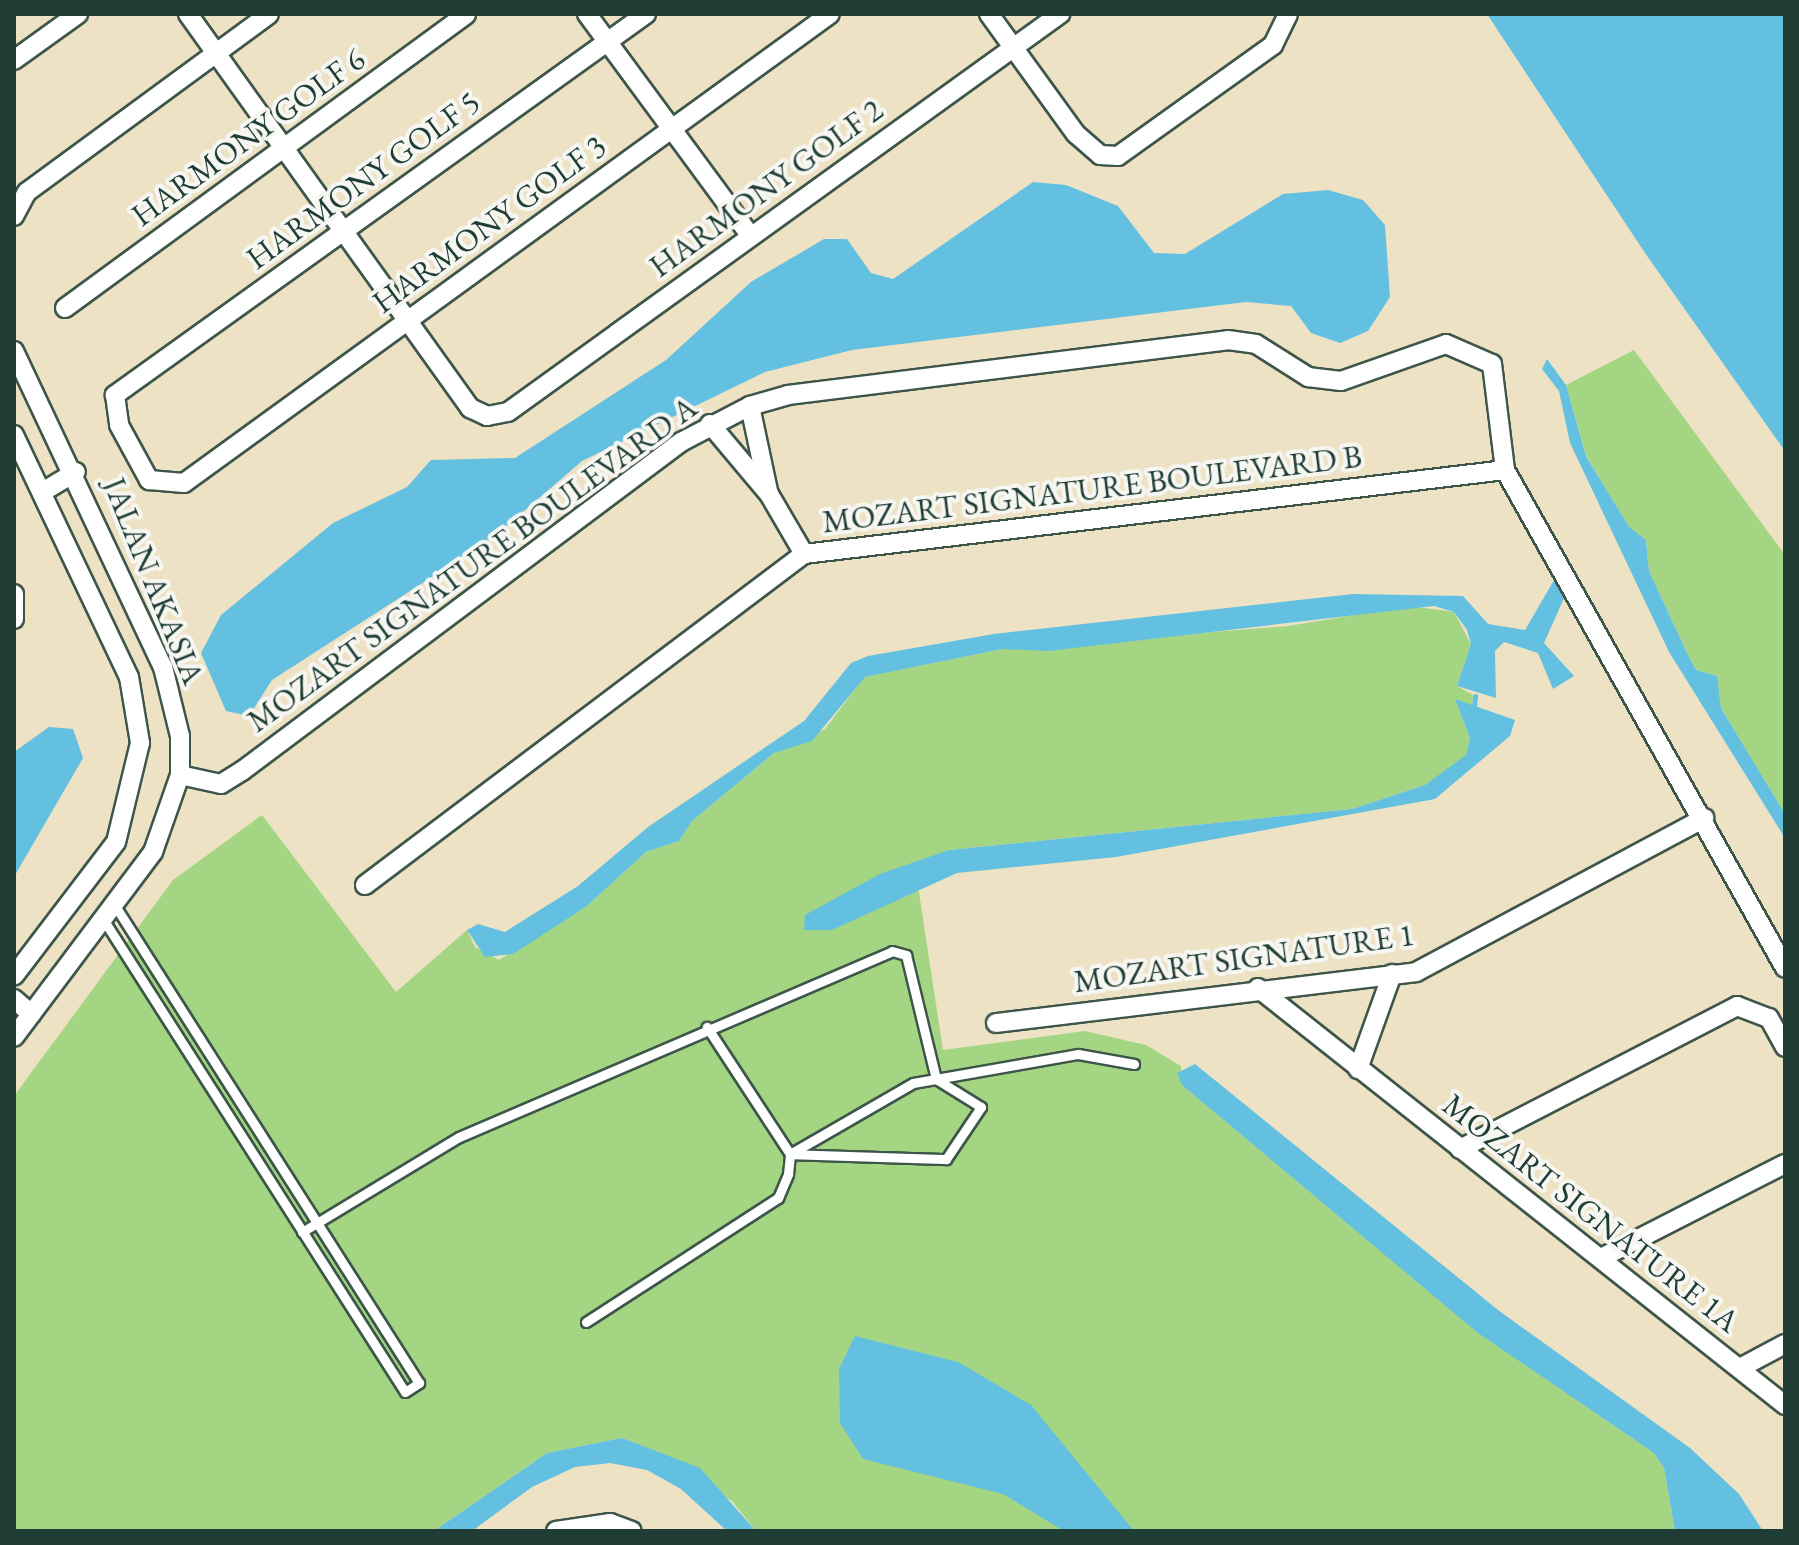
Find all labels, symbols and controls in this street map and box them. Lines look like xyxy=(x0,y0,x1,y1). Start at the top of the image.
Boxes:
street label: HARMONY GOLF 6 xyxy=(124,39,372,235)
street label: HARMONY GOLF 5 xyxy=(239,82,487,278)
street label: HARMONY GOLF 2 xyxy=(642,90,890,286)
street label: HARMONY GOLF 3 xyxy=(365,126,613,322)
street label: MOZART SIGNATURE BOULEVARD A xyxy=(240,388,704,740)
street label: MOZART SIGNATURE BOULEVARD B xyxy=(820,437,1364,541)
street label: JALAN AKASIA xyxy=(95,472,213,690)
street label: MOZART SIGNATURE 1 xyxy=(1071,915,1417,1001)
street label: MOZART SIGNATURE 1A xyxy=(1435,1085,1747,1341)

